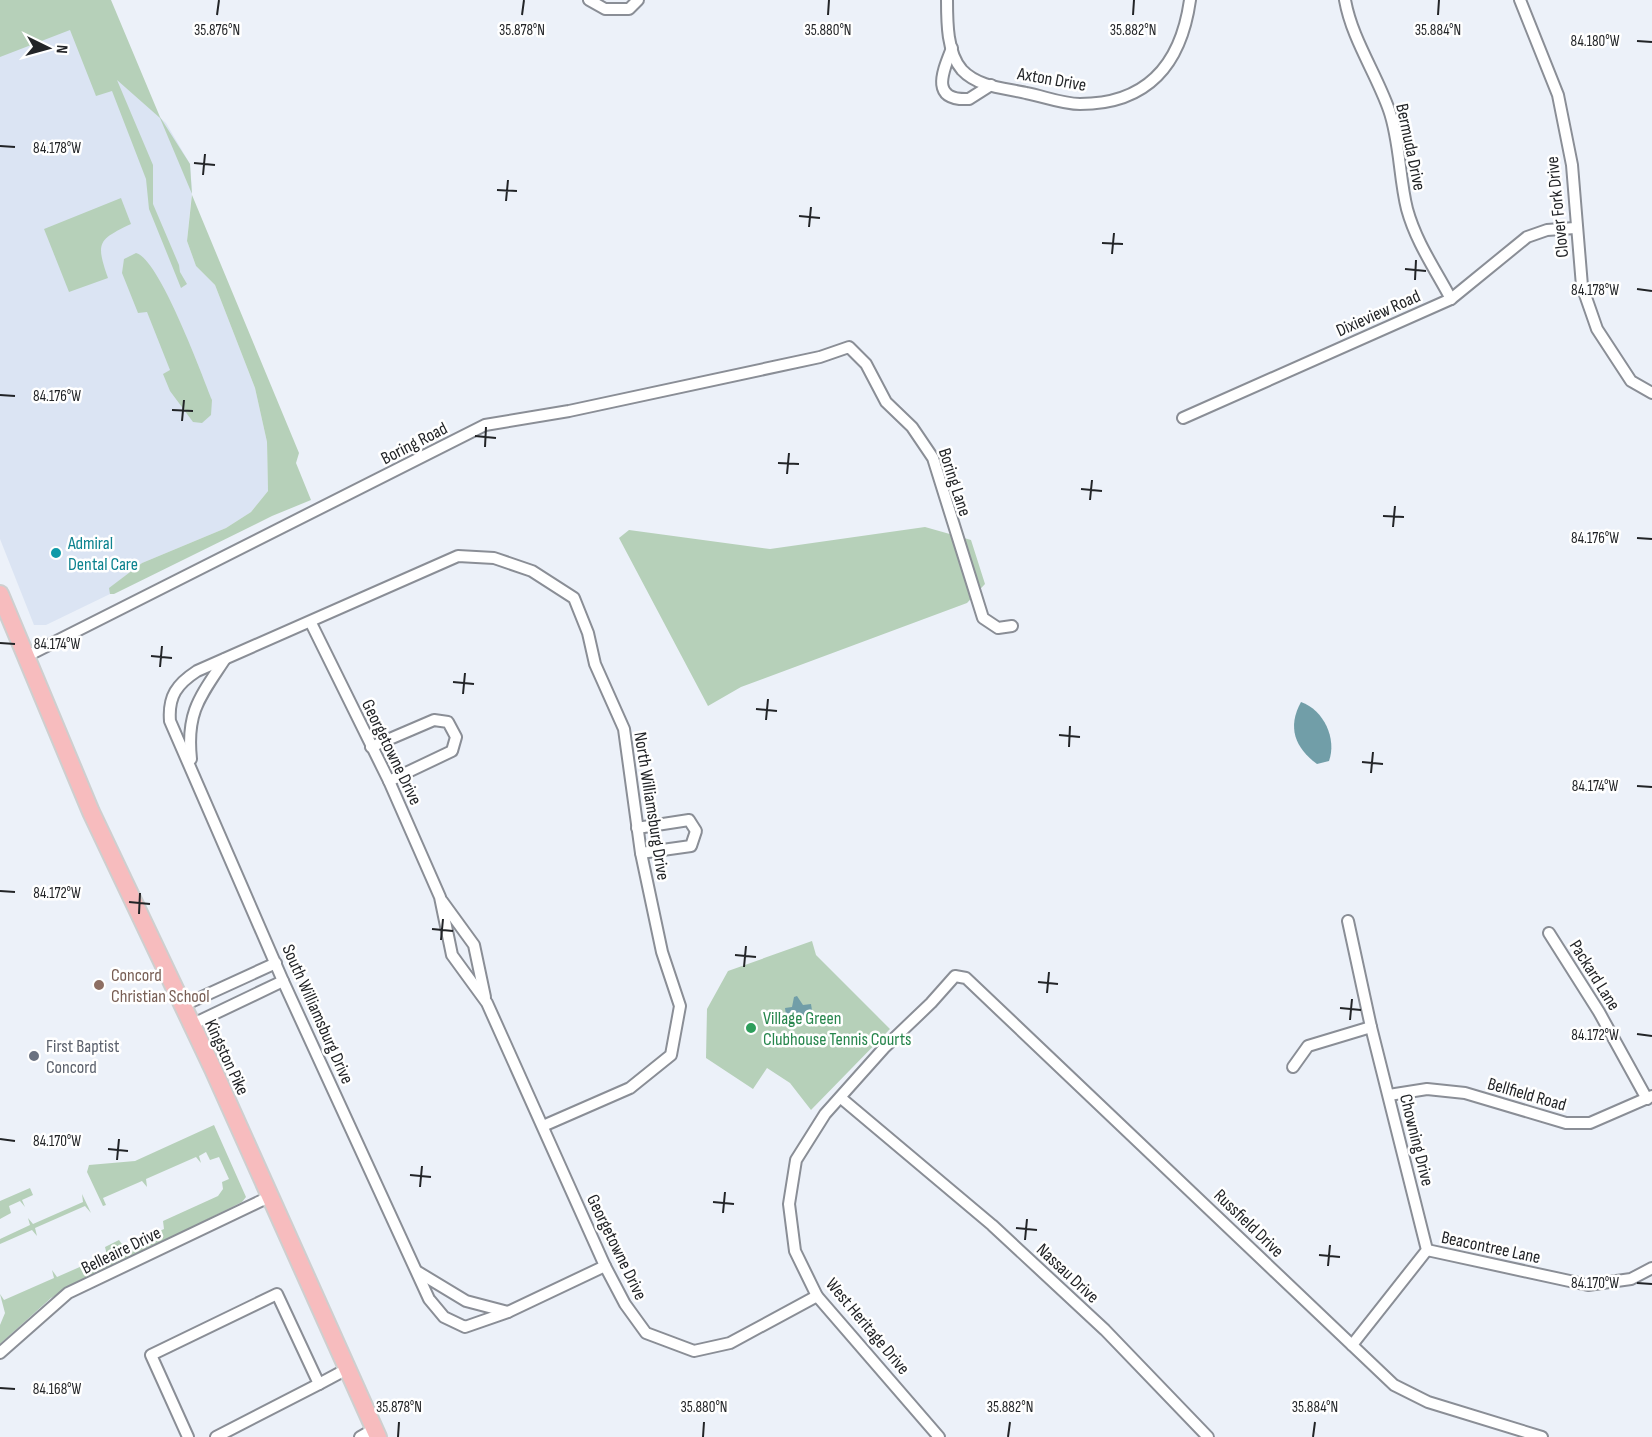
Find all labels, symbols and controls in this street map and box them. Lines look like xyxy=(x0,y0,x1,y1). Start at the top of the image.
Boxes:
north arrow xyxy=(18,18,78,78)
text: 35.876°N xyxy=(194,21,240,40)
text: 35.878°N xyxy=(499,21,545,40)
text: 35.880°N xyxy=(805,21,852,40)
text: 35.882°N xyxy=(1110,21,1156,40)
text: 35.884°N xyxy=(1415,21,1461,40)
text: 84.180°W xyxy=(1571,32,1620,51)
text: N xyxy=(52,44,71,54)
street label: Axton Drive xyxy=(1015,63,1088,96)
street label: Bermuda Drive xyxy=(1391,102,1430,192)
text: 84.178°W xyxy=(33,139,81,158)
street label: Clover Fork Drive xyxy=(1542,155,1573,259)
text: 84.178°W xyxy=(1571,281,1619,300)
street label: Dixieview Road xyxy=(1333,286,1424,341)
text: 84.176°W xyxy=(33,387,81,406)
street label: Boring Road xyxy=(378,418,451,469)
street label: Boring Lane xyxy=(934,445,975,519)
text: 84.176°W xyxy=(1571,529,1619,548)
place label: Admiral Dental Care xyxy=(67,533,138,575)
marker: Admiral Dental Care xyxy=(49,546,63,560)
text: 84.174°W xyxy=(34,635,80,654)
street label: Georgetowne Drive xyxy=(357,696,426,808)
street label: North Williamsburg Drive xyxy=(629,731,674,882)
text: 84.174°W xyxy=(1572,777,1618,796)
text: 84.172°W xyxy=(33,884,81,903)
street label: Packard Lane xyxy=(1565,936,1624,1014)
street label: South Williamsburg Drive xyxy=(277,941,358,1087)
place label: Concord Christian School xyxy=(111,965,210,1007)
marker: Concord Christian School xyxy=(92,978,106,992)
place label: Village Green Clubhouse Tennis Courts xyxy=(763,1008,912,1050)
street label: Kingston Pike xyxy=(200,1016,253,1098)
marker: Village Green Clubhouse Tennis Courts xyxy=(744,1021,758,1035)
text: 84.172°W xyxy=(1571,1026,1619,1045)
place label: First Baptist Concord xyxy=(46,1036,120,1078)
marker: First Baptist Concord xyxy=(27,1049,41,1063)
street label: Bellfield Road xyxy=(1485,1073,1569,1116)
street label: Chowning Drive xyxy=(1395,1092,1438,1188)
text: 84.170°W xyxy=(33,1132,81,1151)
street label: Russfield Drive xyxy=(1209,1185,1288,1262)
street label: Georgetowne Drive xyxy=(582,1191,651,1303)
street label: Belleaire Drive xyxy=(78,1222,164,1279)
street label: Beacontree Lane xyxy=(1439,1227,1542,1268)
street label: Nassau Drive xyxy=(1032,1239,1103,1307)
street label: West Heritage Drive xyxy=(821,1274,914,1379)
text: 84.170°W xyxy=(1571,1274,1619,1293)
text: 84.168°W xyxy=(33,1380,81,1399)
text: 35.878°N xyxy=(376,1398,422,1417)
text: 35.880°N xyxy=(681,1398,728,1417)
text: 35.882°N xyxy=(987,1398,1033,1417)
text: 35.884°N xyxy=(1292,1398,1338,1417)

